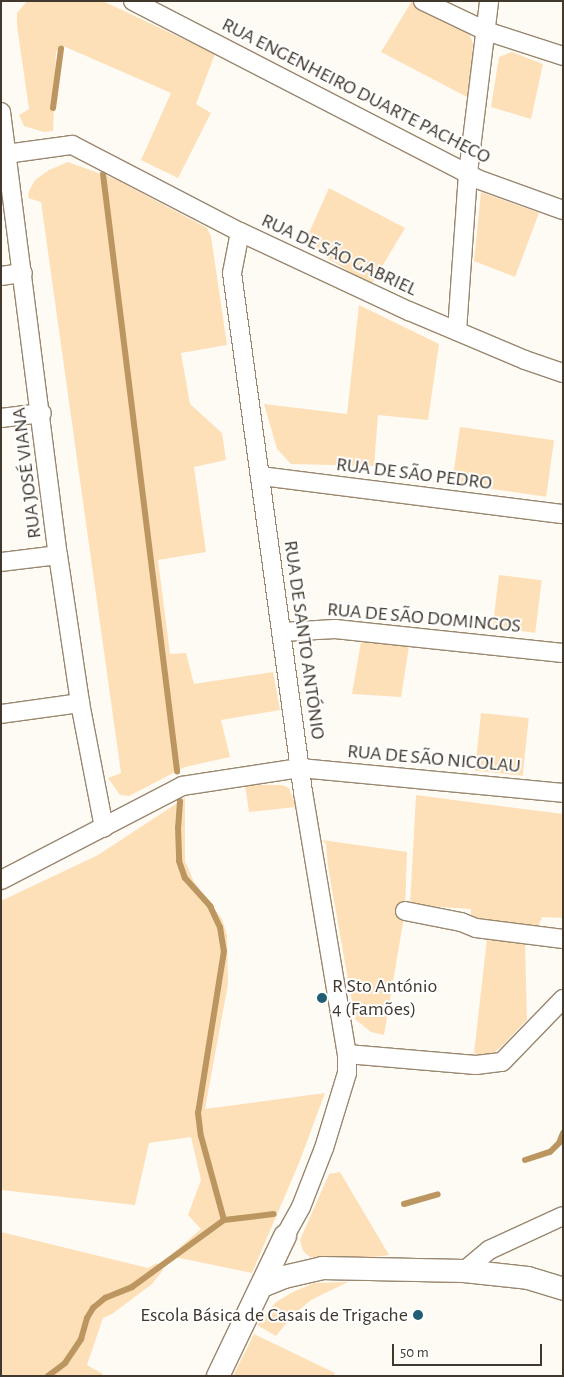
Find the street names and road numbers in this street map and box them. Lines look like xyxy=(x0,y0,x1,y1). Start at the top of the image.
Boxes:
street label: RUA ENGENHEIRO DUARTE PACHECO xyxy=(218,13,494,169)
street label: RUA DE SÃO GABRIEL xyxy=(257,208,421,302)
street label: RUA JOSÉ VIANA xyxy=(7,406,47,540)
street label: RUA DE SÃO PEDRO xyxy=(335,453,493,495)
street label: RUA DE SANTO ANTÓNIO xyxy=(278,539,330,741)
street label: RUA DE SÃO DOMINGOS xyxy=(326,598,522,638)
street label: RUA DE SÃO NICOLAU xyxy=(346,739,522,779)

